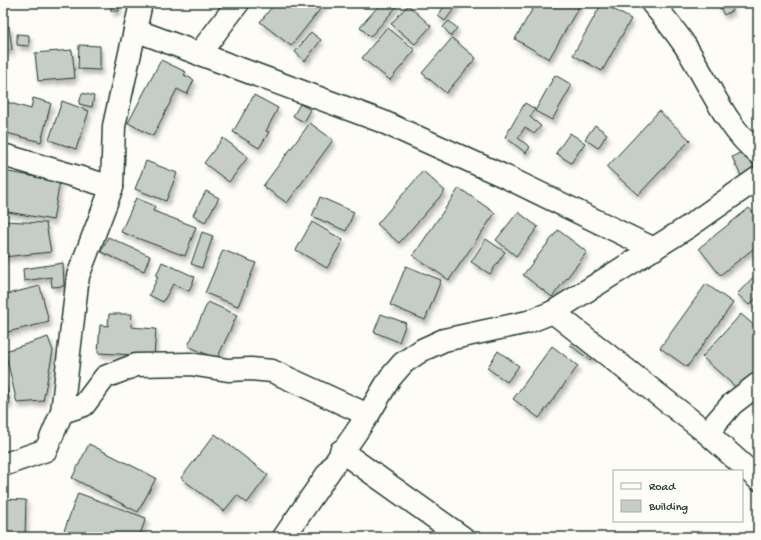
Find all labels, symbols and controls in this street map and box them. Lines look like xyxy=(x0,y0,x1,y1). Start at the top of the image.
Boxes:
legend xyxy=(613,470,743,522)
text: Road xyxy=(649,481,676,495)
text: Building xyxy=(648,501,688,515)

